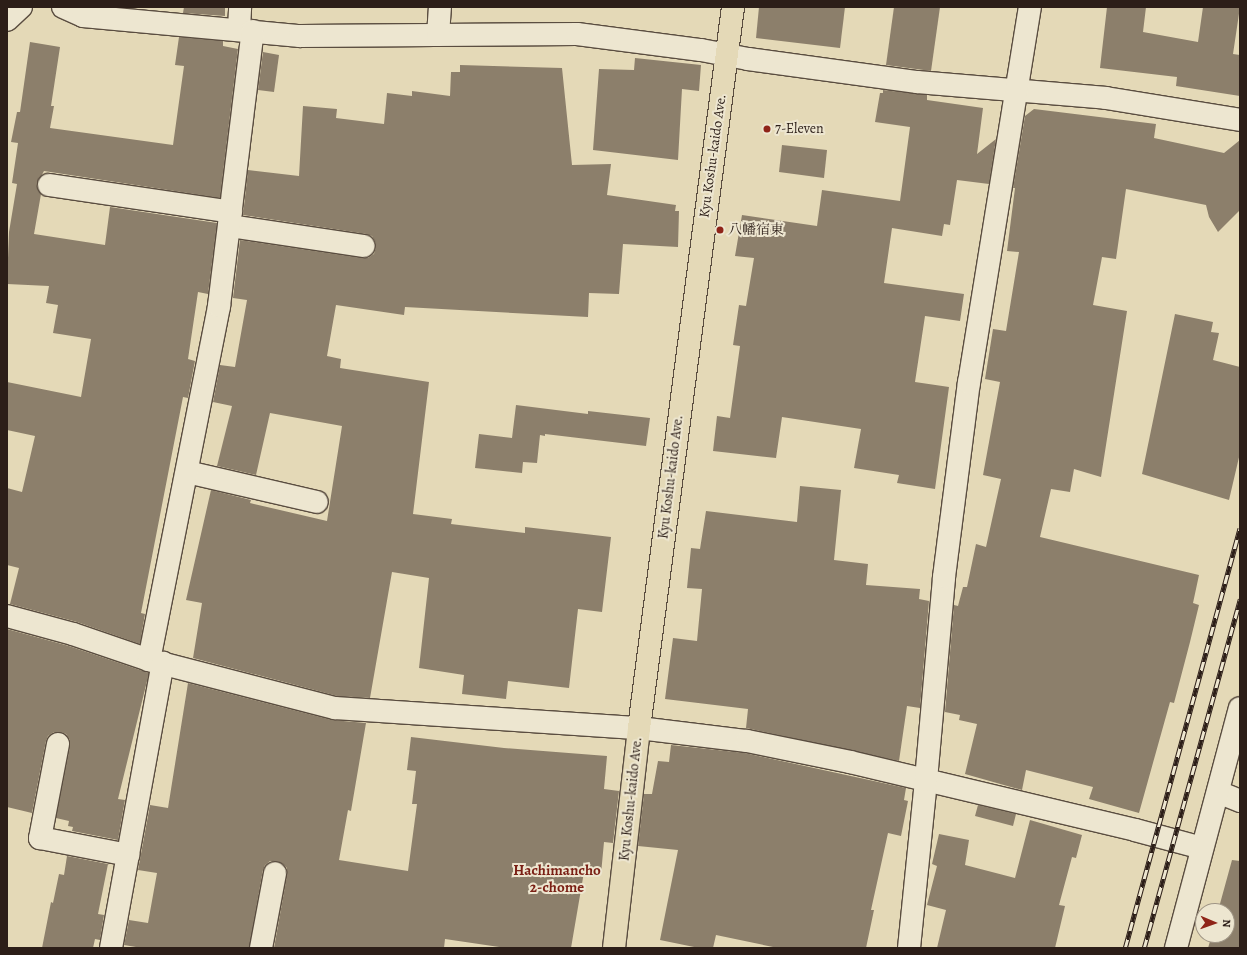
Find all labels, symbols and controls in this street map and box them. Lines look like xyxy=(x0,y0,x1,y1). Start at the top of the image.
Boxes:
street label: Kyu Koshu-kaido Ave. xyxy=(696,93,730,219)
place label: 7-Eleven xyxy=(775,121,824,137)
marker: 7-Eleven xyxy=(762,124,772,134)
place label: 八幡宿東 xyxy=(728,222,784,238)
marker: 八幡宿東 xyxy=(715,225,725,235)
street label: Kyu Koshu-kaido Ave. xyxy=(655,414,687,540)
street label: Kyu Koshu-kaido Ave. xyxy=(616,736,646,862)
district label: Hachimancho 2-chome xyxy=(513,861,601,896)
north arrow xyxy=(1195,903,1235,943)
text: N xyxy=(1219,919,1234,928)

